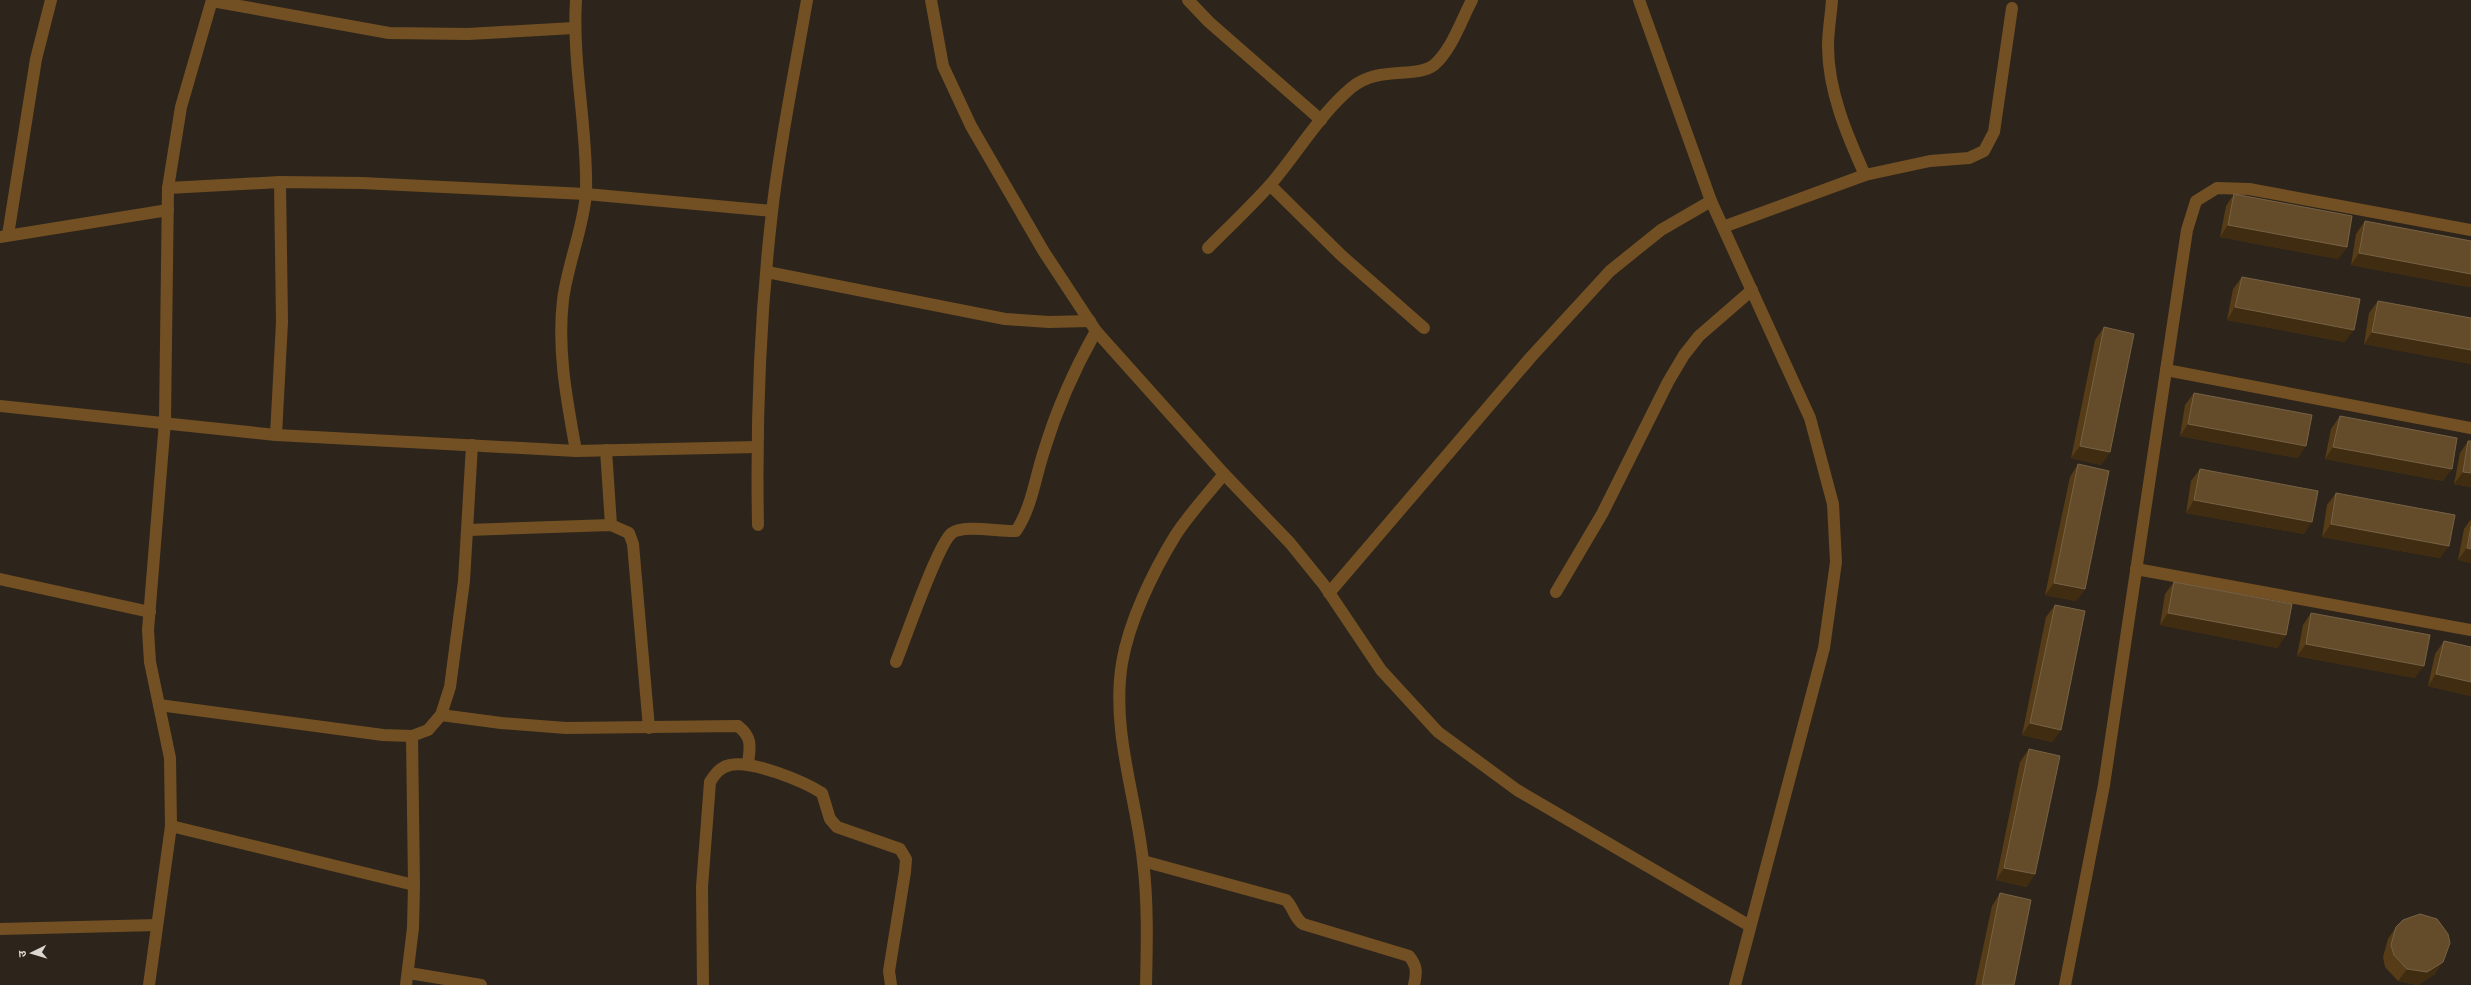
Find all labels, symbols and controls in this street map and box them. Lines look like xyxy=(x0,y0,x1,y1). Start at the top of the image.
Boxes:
north arrow xyxy=(12,933,52,973)
text: उ xyxy=(16,950,28,958)

